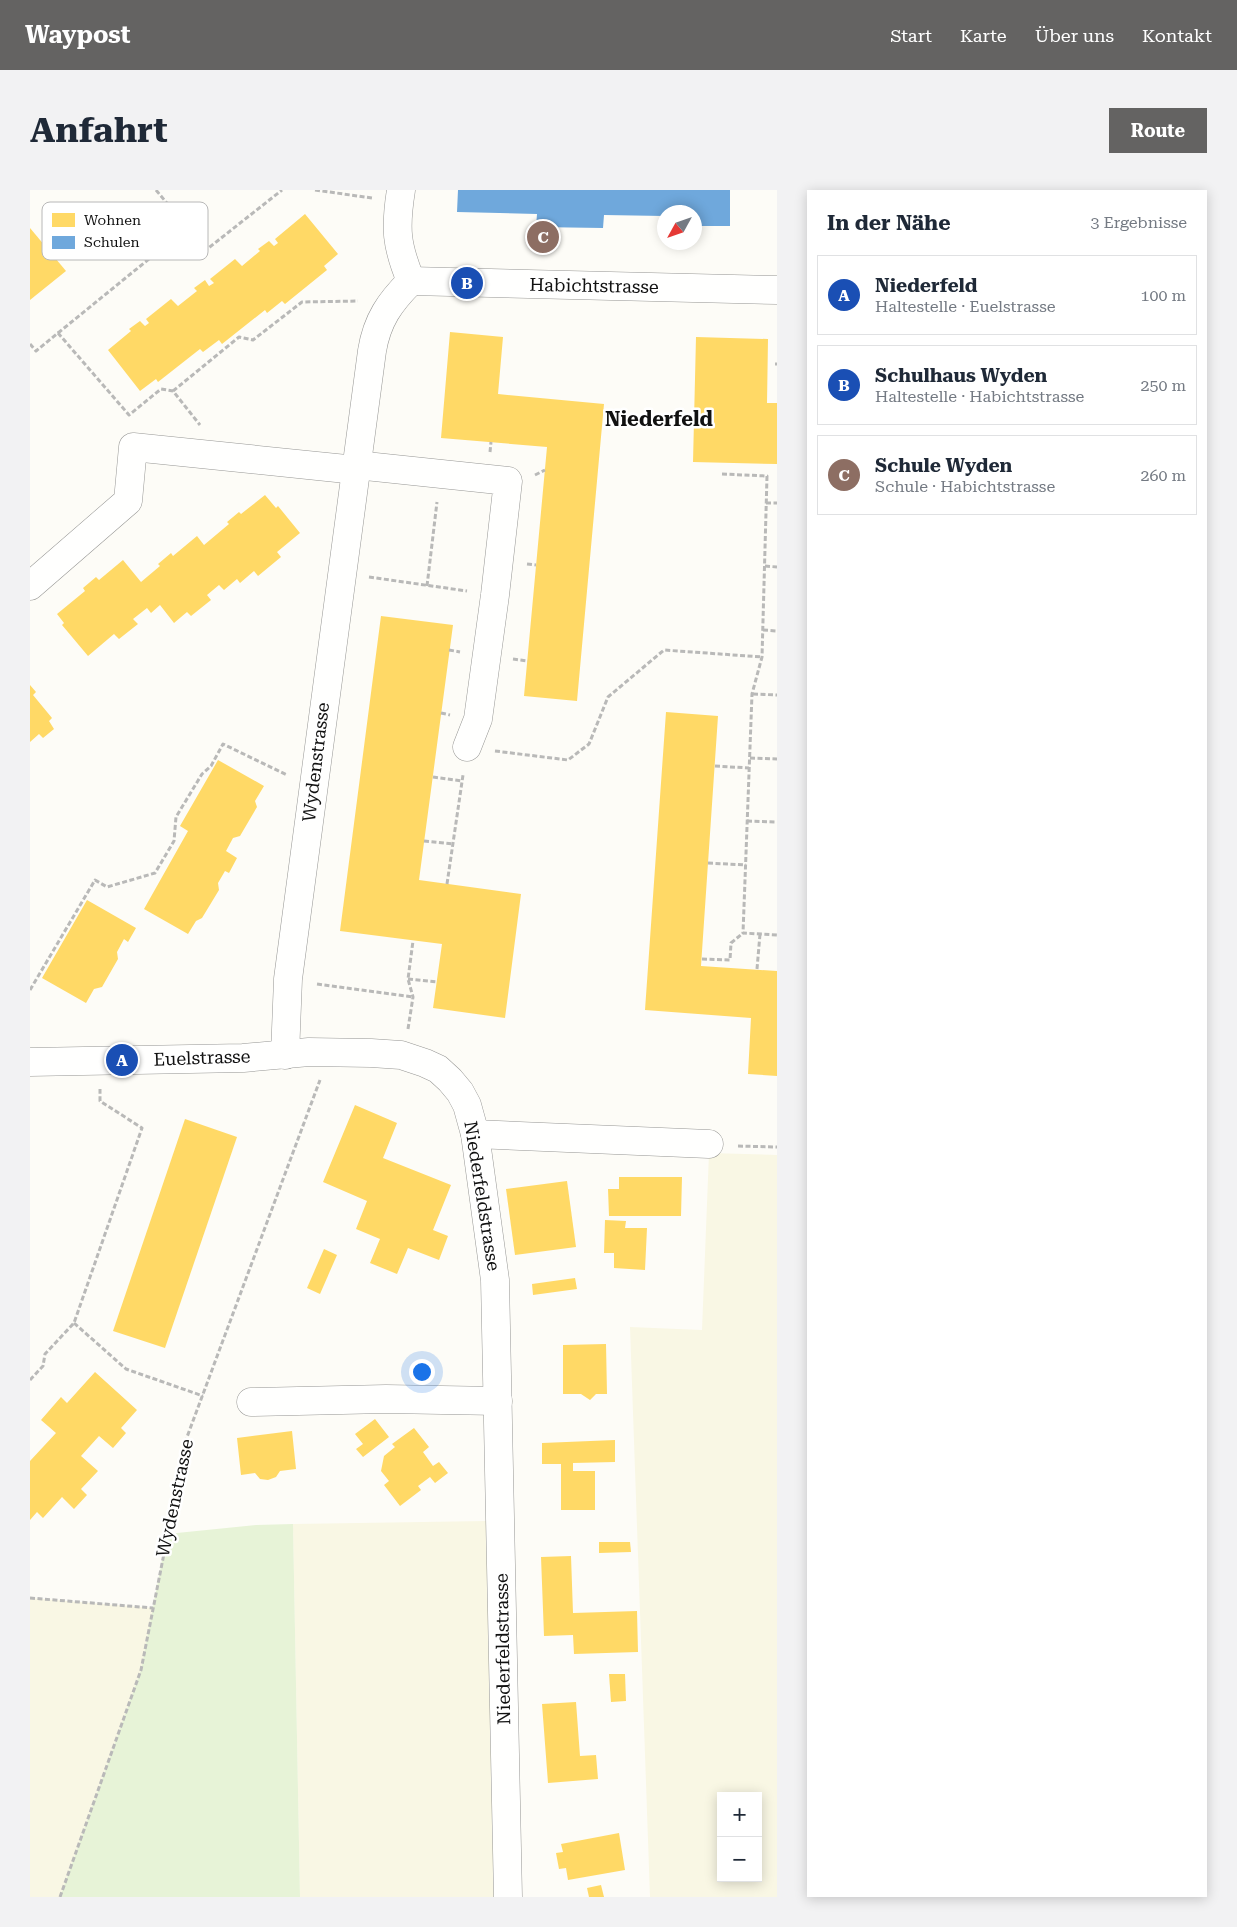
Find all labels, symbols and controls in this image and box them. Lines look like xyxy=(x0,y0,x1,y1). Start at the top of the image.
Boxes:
text: Waypost xyxy=(25,21,130,49)
text: Start xyxy=(890,25,932,46)
text: Karte xyxy=(960,25,1007,46)
text: Über uns xyxy=(1035,25,1114,46)
text: Kontakt xyxy=(1142,25,1212,46)
button: Route xyxy=(1109,108,1207,153)
text: Anfahrt xyxy=(30,110,168,151)
legend xyxy=(42,202,208,260)
north arrow xyxy=(657,205,702,250)
text: In der Nähe xyxy=(827,211,950,235)
text: Wohnen xyxy=(84,212,141,228)
text: 3 Ergebnisse xyxy=(1090,213,1187,232)
pin: C xyxy=(527,218,559,256)
text: Schulen xyxy=(84,234,139,250)
pin: B xyxy=(451,264,483,302)
street label: Habichtstrasse xyxy=(529,274,659,297)
text: Niederfeld xyxy=(875,274,977,297)
text: A xyxy=(838,286,850,305)
text: 100 m xyxy=(1140,286,1186,305)
text: Haltestelle · Euelstrasse xyxy=(875,297,1055,316)
text: Schulhaus Wyden xyxy=(875,364,1047,387)
text: B xyxy=(838,376,850,395)
text: 250 m xyxy=(1140,376,1186,395)
text: Haltestelle · Habichtstrasse xyxy=(875,387,1084,406)
district label: Niederfeld xyxy=(605,407,714,431)
text: Schule Wyden xyxy=(875,454,1012,477)
text: C xyxy=(838,466,850,485)
text: 260 m xyxy=(1140,466,1186,485)
text: Schule · Habichtstrasse xyxy=(875,477,1055,496)
street label: Wydenstrasse xyxy=(298,701,333,823)
pin: A xyxy=(106,1041,138,1079)
street label: Euelstrasse xyxy=(153,1045,251,1070)
street label: Niederfeldstrasse xyxy=(460,1119,505,1273)
your location xyxy=(409,1359,435,1385)
street label: Wydenstrasse xyxy=(152,1437,197,1559)
street label: Niederfeldstrasse xyxy=(491,1573,514,1725)
map controls xyxy=(717,1792,762,1882)
button: + xyxy=(717,1792,762,1837)
button: − xyxy=(717,1837,762,1882)

